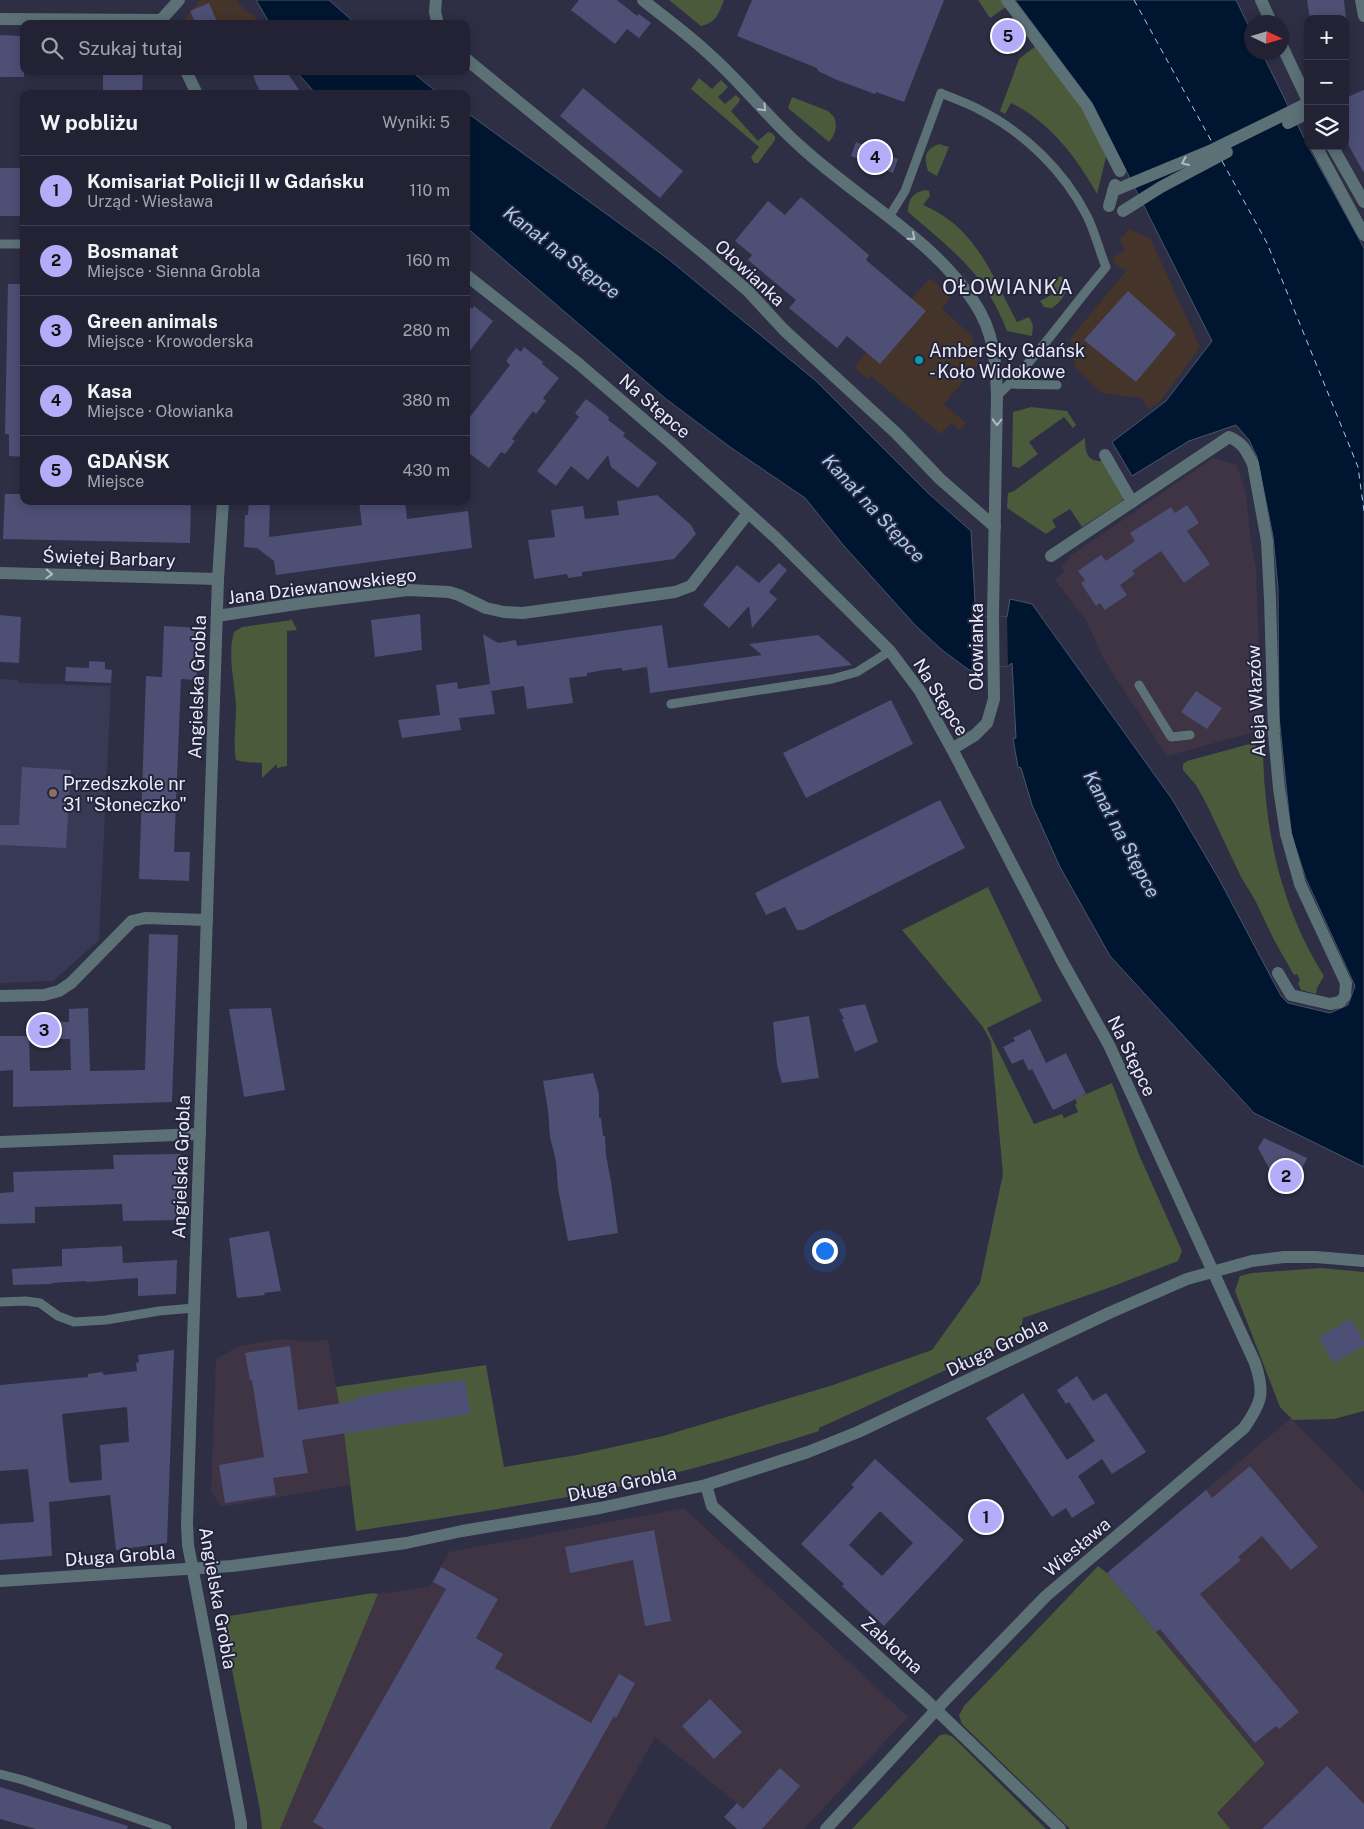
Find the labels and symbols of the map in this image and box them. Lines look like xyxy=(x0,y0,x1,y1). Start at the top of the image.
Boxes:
north arrow xyxy=(1244,15,1289,60)
pin: 5 xyxy=(992,17,1024,55)
one-way arrow xyxy=(757,102,766,111)
pin: 4 xyxy=(859,138,891,176)
one-way arrow xyxy=(1181,155,1190,166)
water label: Kanał na Stępce xyxy=(499,201,625,303)
one-way arrow xyxy=(906,231,915,240)
street label: Ołowianka xyxy=(711,235,789,311)
district label: OŁOWIANKA xyxy=(942,275,1074,299)
place label: AmberSky Gdańsk - Koło Widokowe xyxy=(929,340,1085,382)
marker: AmberSky Gdańsk - Koło Widokowe xyxy=(913,354,925,366)
street label: Na Stępce xyxy=(615,369,695,443)
one-way arrow xyxy=(992,418,1002,426)
water label: Kanał na Stępce xyxy=(818,449,930,567)
street label: Świętej Barbary xyxy=(42,544,176,571)
street label: Jana Dziewanowskiego xyxy=(226,564,418,608)
one-way arrow xyxy=(45,569,53,579)
street label: Ołowianka xyxy=(966,603,987,691)
street label: Angielska Grobla xyxy=(184,615,210,759)
street label: Aleja Włazów xyxy=(1243,644,1269,758)
street label: Na Stępce xyxy=(909,654,973,740)
water label: Kanał na Stępce xyxy=(1079,767,1165,901)
place label: Przedszkole nr 31 "Słoneczko" xyxy=(63,773,187,815)
marker: Przedszkole nr 31 "Słoneczko" xyxy=(47,787,59,799)
pin: 3 xyxy=(28,1011,60,1049)
street label: Na Stępce xyxy=(1103,1012,1161,1100)
street label: Angielska Grobla xyxy=(168,1095,194,1239)
pin: 2 xyxy=(1270,1157,1302,1195)
your location xyxy=(812,1238,838,1264)
street label: Długa Grobla xyxy=(943,1313,1051,1381)
street label: Długa Grobla xyxy=(566,1462,678,1506)
pin: 1 xyxy=(970,1498,1002,1536)
street label: Wiesława xyxy=(1039,1513,1115,1581)
street label: Angielska Grobla xyxy=(195,1525,241,1671)
street label: Długa Grobla xyxy=(64,1542,176,1570)
street label: Zabłotna xyxy=(857,1612,927,1678)

